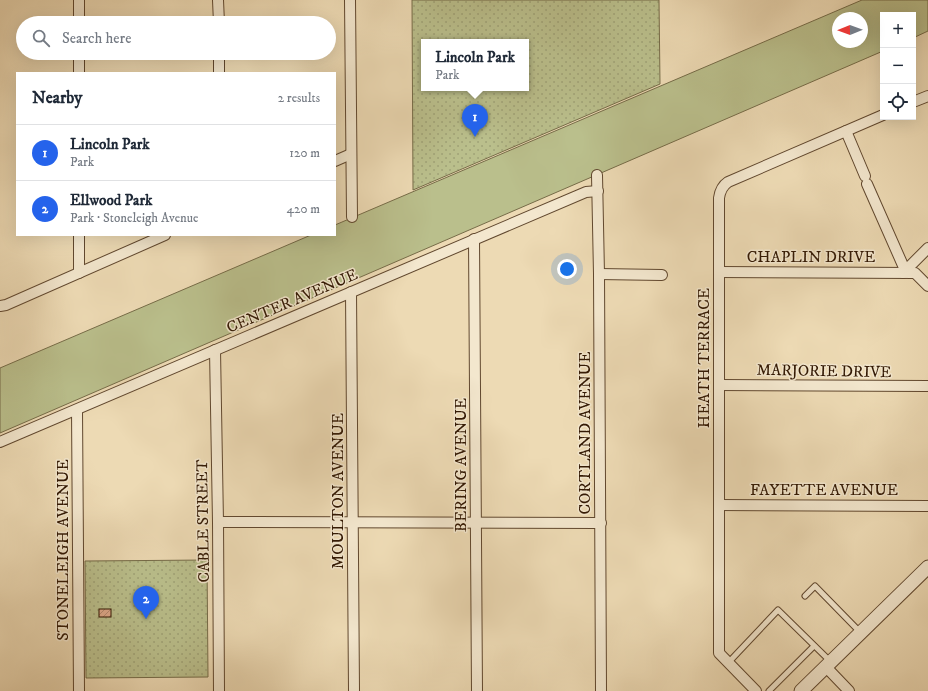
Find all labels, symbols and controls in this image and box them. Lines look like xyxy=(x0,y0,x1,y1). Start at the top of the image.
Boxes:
north arrow xyxy=(832,12,868,48)
map controls xyxy=(880,12,916,120)
button: + xyxy=(880,12,916,48)
search box xyxy=(16,16,336,60)
icon: search xyxy=(30,27,52,49)
text: Search here xyxy=(62,29,131,48)
popup xyxy=(421,39,529,91)
text: Lincoln Park xyxy=(435,48,515,67)
button: − xyxy=(880,48,916,84)
text: Park xyxy=(435,67,459,83)
button: locate xyxy=(880,84,916,120)
text: Nearby xyxy=(32,87,82,109)
text: 2 results xyxy=(278,90,320,106)
pin: 1 xyxy=(462,104,488,137)
text: Lincoln Park xyxy=(70,135,150,154)
text: 1 xyxy=(43,145,47,161)
text: 120 m xyxy=(289,145,320,161)
text: Park xyxy=(70,154,94,170)
text: Ellwood Park xyxy=(70,191,152,210)
text: 2 xyxy=(42,201,48,217)
text: 420 m xyxy=(287,201,320,217)
text: Park · Stoneleigh Avenue xyxy=(70,210,198,226)
street label: CHAPLIN DRIVE xyxy=(747,247,875,267)
your location xyxy=(557,259,577,279)
street label: CENTER AVENUE xyxy=(223,264,361,338)
street label: HEATH TERRACE xyxy=(694,288,714,428)
street label: CORTLAND AVENUE xyxy=(575,351,595,515)
street label: MARJORIE DRIVE xyxy=(756,360,892,382)
street label: BERING AVENUE xyxy=(451,398,471,532)
street label: MOULTON AVENUE xyxy=(328,413,348,569)
street label: STONELEIGH AVENUE xyxy=(53,459,73,641)
street label: CABLE STREET xyxy=(192,459,214,583)
street label: FAYETTE AVENUE xyxy=(750,480,898,500)
pin: 2 xyxy=(133,586,159,619)

